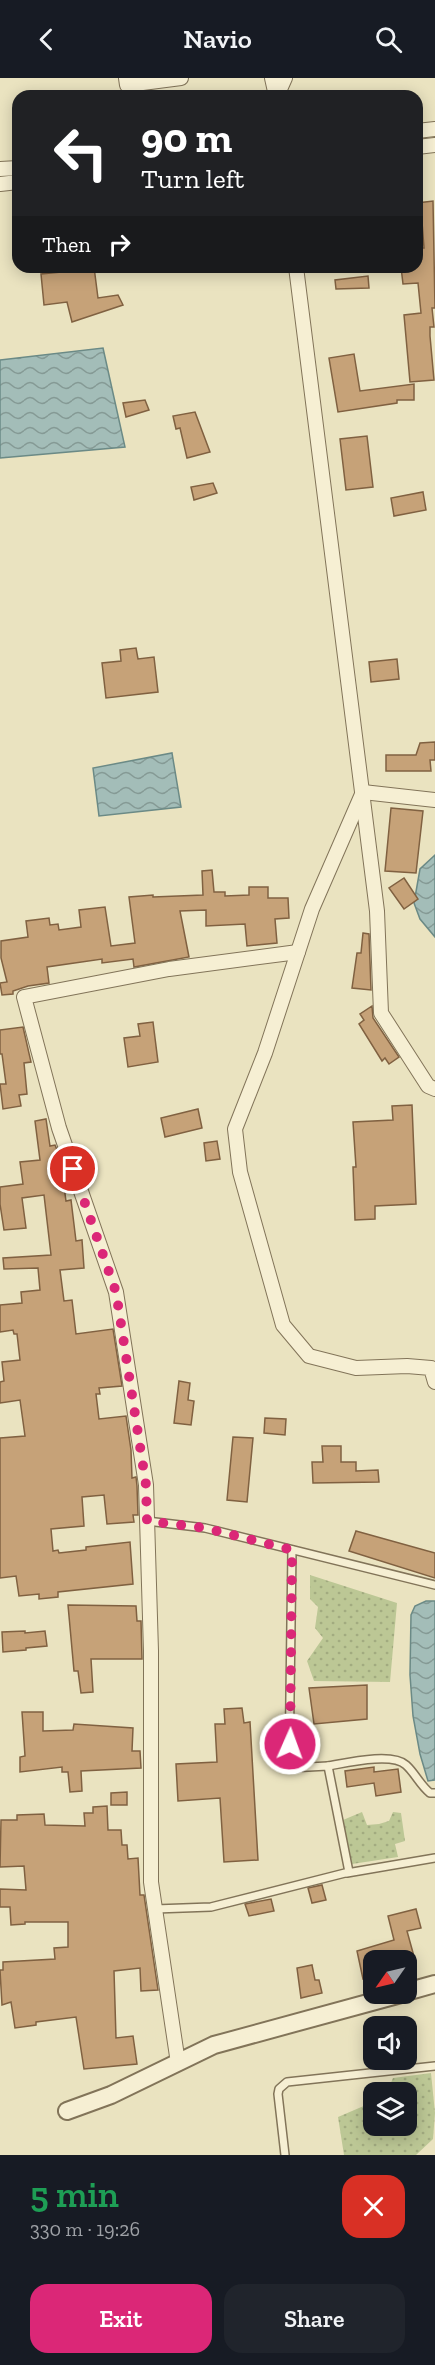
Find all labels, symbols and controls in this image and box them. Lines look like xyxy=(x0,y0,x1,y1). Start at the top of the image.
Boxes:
icon: back xyxy=(30,23,63,56)
text: Navio xyxy=(183,23,252,55)
icon: search xyxy=(372,23,405,56)
text: 90 m xyxy=(141,112,232,163)
icon: left xyxy=(42,114,120,192)
text: Turn left xyxy=(141,163,244,195)
icon: right xyxy=(103,228,136,261)
text: Then xyxy=(42,231,91,258)
pin xyxy=(47,1143,98,1194)
icon: arrive xyxy=(56,1152,89,1185)
position arrow xyxy=(258,1712,322,1776)
north arrow xyxy=(363,1950,417,2004)
map controls xyxy=(363,1950,417,2136)
button: sound xyxy=(363,2016,417,2070)
button: layers xyxy=(363,2082,417,2136)
text: 5 min xyxy=(30,2173,119,2216)
button: close xyxy=(342,2175,405,2238)
text: 330 m · 19:26 xyxy=(30,2217,140,2241)
button: Exit xyxy=(30,2284,212,2353)
button: Share xyxy=(224,2284,405,2353)

